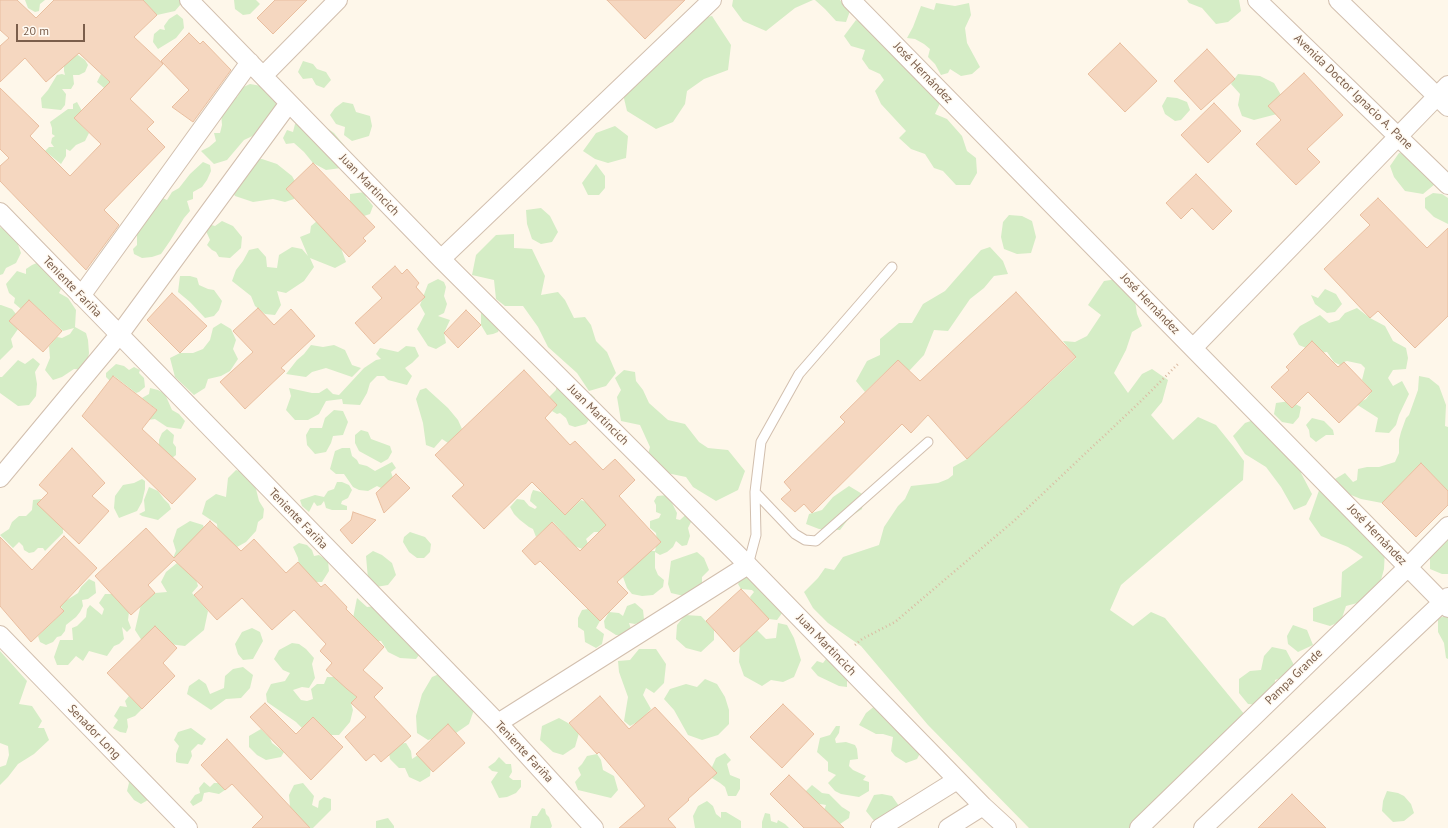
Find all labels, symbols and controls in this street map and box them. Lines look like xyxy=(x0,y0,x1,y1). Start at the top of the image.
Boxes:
scale bar xyxy=(18,16,87,42)
text: 20 m xyxy=(23,23,49,38)
street label: Avenida Doctor Ignacio A. Pane xyxy=(1291,31,1415,153)
street label: José Hernández xyxy=(890,39,956,107)
street label: Juan Martincich xyxy=(336,151,402,219)
street label: Teniente Fariña xyxy=(39,254,105,320)
street label: José Hernández xyxy=(1117,270,1183,338)
street label: Juan Martincich xyxy=(565,382,631,448)
street label: Teniente Fariña xyxy=(265,486,331,552)
street label: José Hernández xyxy=(1344,501,1410,569)
street label: Juan Martincich xyxy=(793,611,859,679)
street label: Pampa Grande xyxy=(1262,646,1326,708)
street label: Senador Long xyxy=(64,702,124,762)
street label: Teniente Fariña xyxy=(492,718,556,786)

